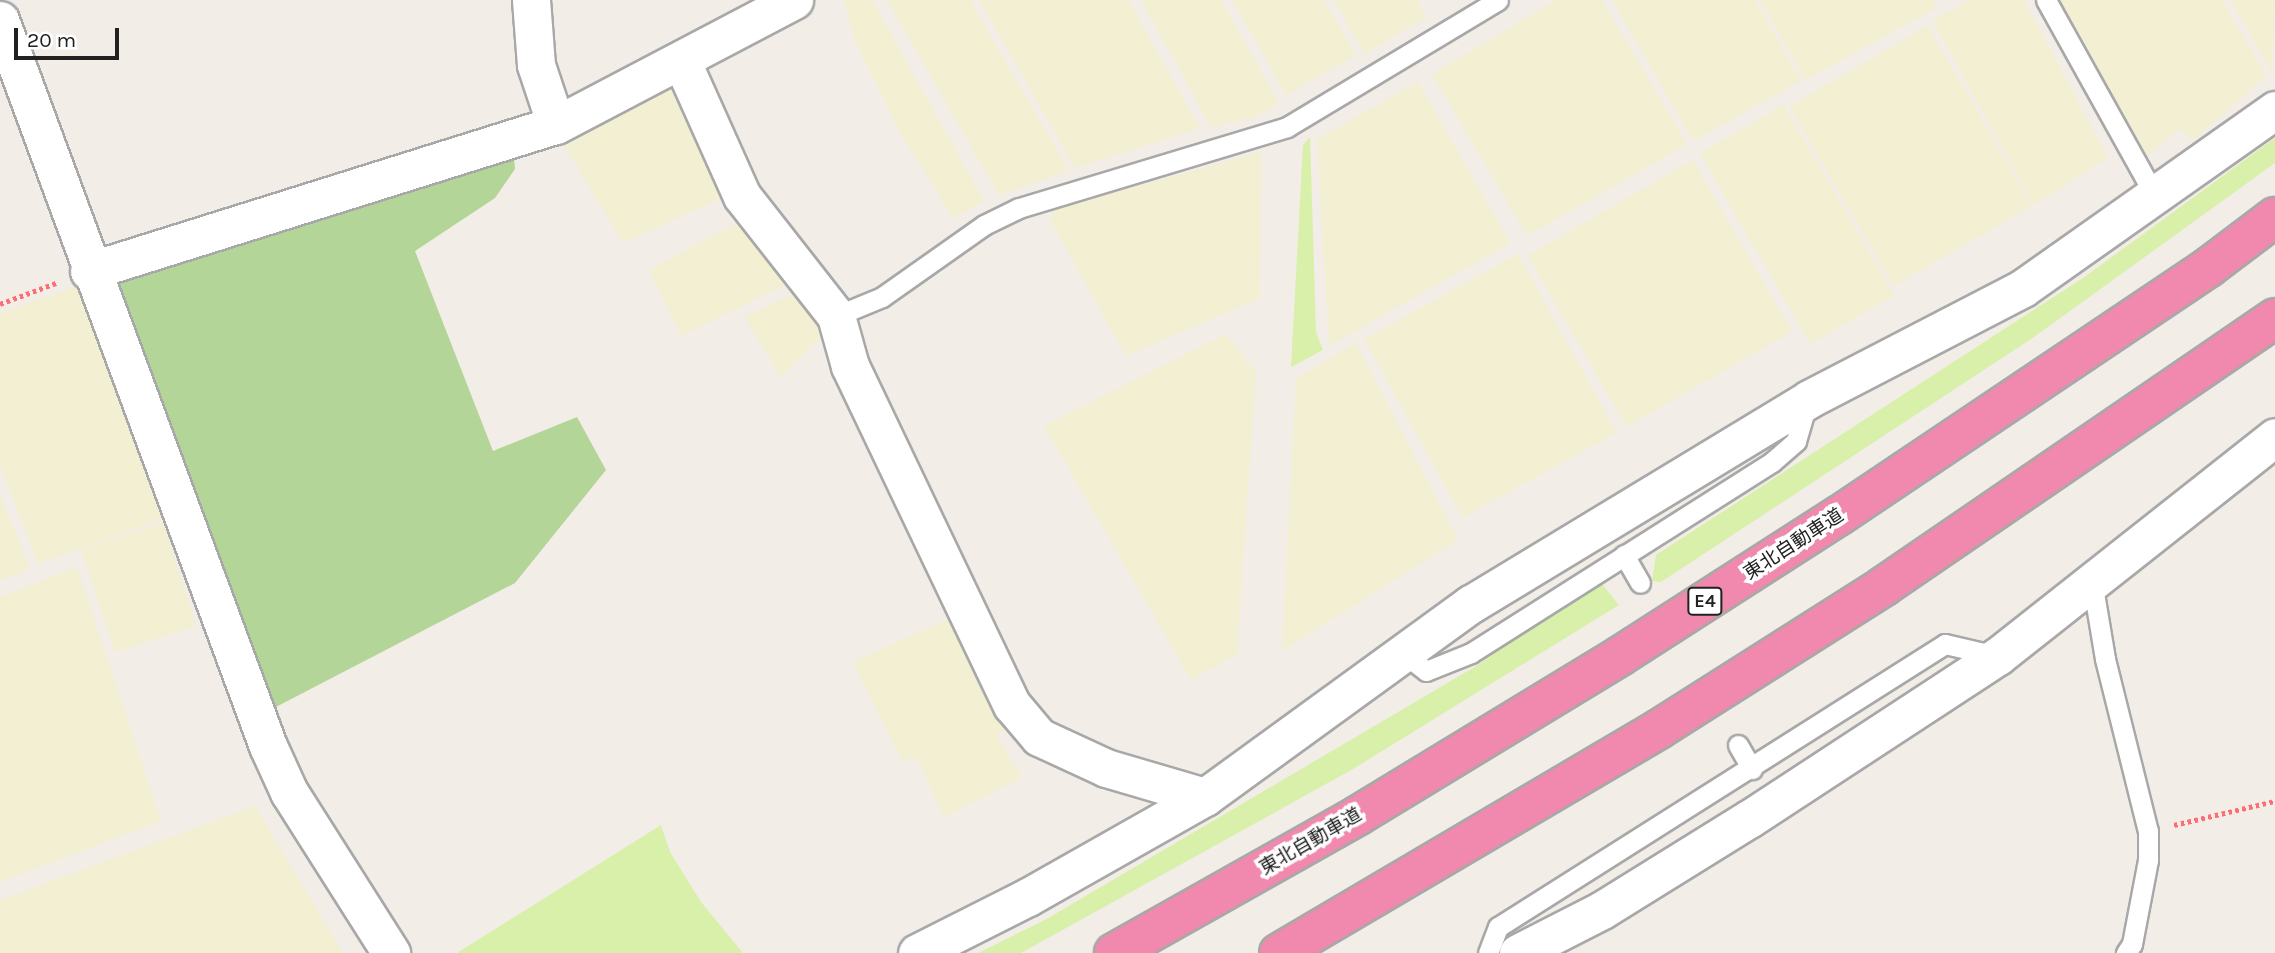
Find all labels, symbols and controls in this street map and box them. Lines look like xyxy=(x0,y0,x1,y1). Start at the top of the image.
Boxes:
scale bar xyxy=(18,14,122,58)
text: 20 m xyxy=(27,28,76,52)
street label: 東北自動車道 xyxy=(1740,504,1848,586)
road number: E4 xyxy=(1686,586,1724,616)
street label: 東北自動車道 xyxy=(1256,804,1366,880)

